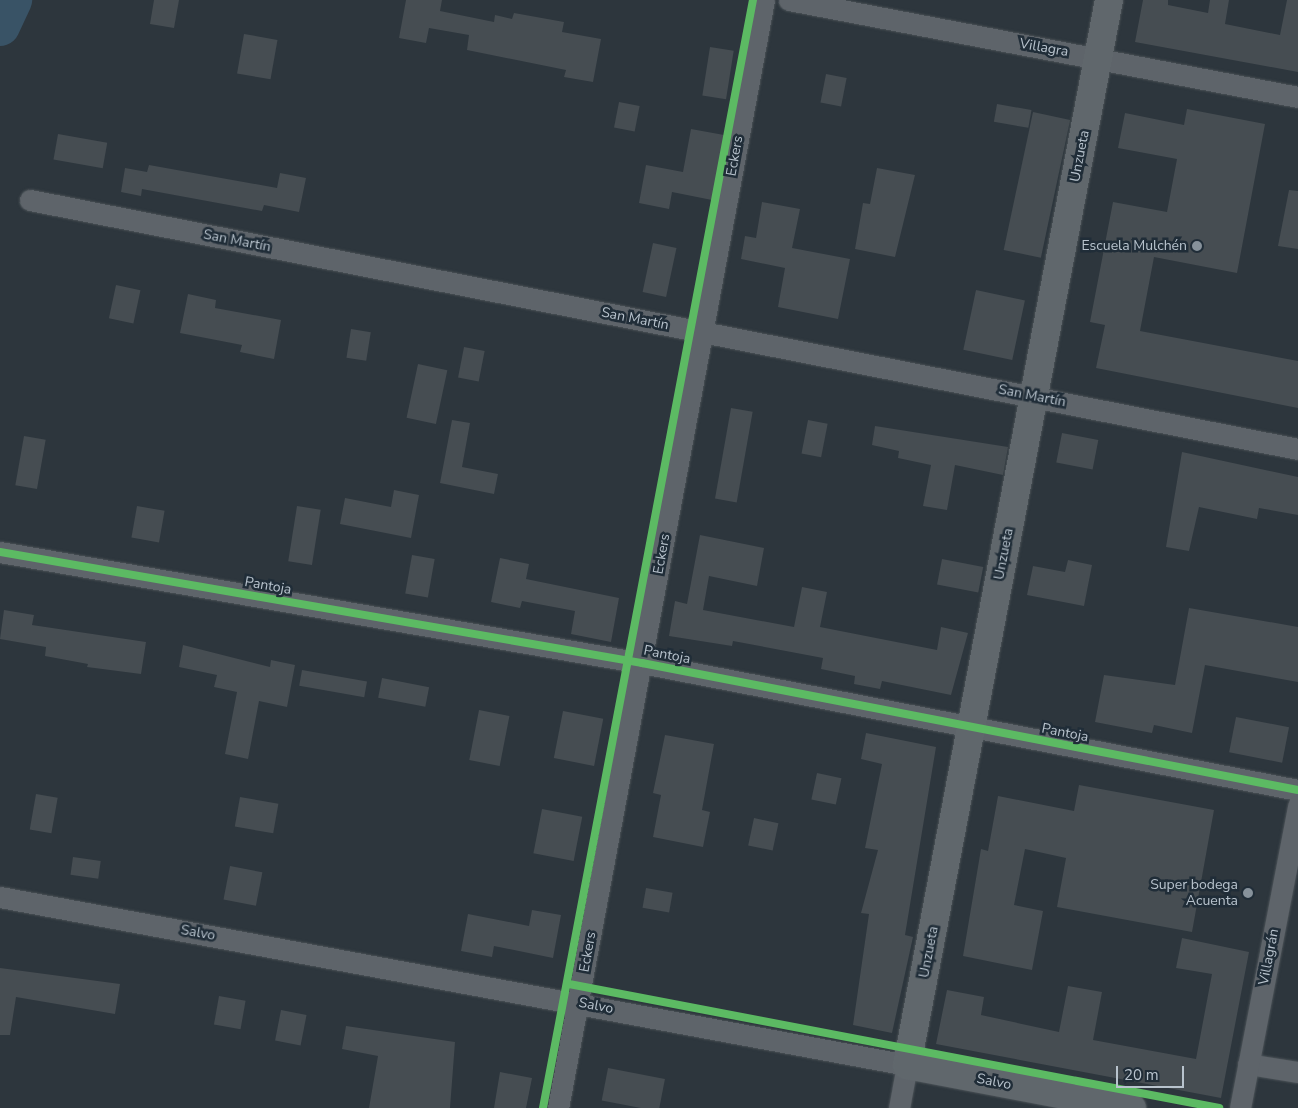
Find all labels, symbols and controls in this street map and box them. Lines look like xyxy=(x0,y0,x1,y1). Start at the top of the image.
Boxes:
street label: Villagra xyxy=(1018,35,1070,61)
street label: Unzueta xyxy=(1067,129,1093,183)
street label: Eckers xyxy=(723,135,747,177)
street label: San Martín xyxy=(202,226,272,256)
place label: Escuela Mulchén xyxy=(1082,238,1187,254)
marker: Escuela Mulchén xyxy=(1191,240,1203,252)
street label: San Martín xyxy=(600,304,670,334)
street label: San Martín xyxy=(997,381,1067,411)
street label: Unzueta xyxy=(991,527,1017,581)
street label: Eckers xyxy=(650,533,674,575)
street label: Pantoja xyxy=(243,574,293,598)
street label: Pantoja xyxy=(642,642,692,668)
street label: Pantoja xyxy=(1040,720,1090,746)
place label: Super bodega Acuenta xyxy=(1150,877,1238,910)
marker: Super bodega Acuenta xyxy=(1242,887,1254,899)
street label: Salvo xyxy=(179,922,217,944)
street label: Unzueta xyxy=(916,925,942,979)
street label: Villagrán xyxy=(1255,927,1283,987)
street label: Eckers xyxy=(576,931,600,973)
street label: Salvo xyxy=(577,994,615,1018)
scale bar xyxy=(1118,1056,1186,1088)
text: 20 m xyxy=(1124,1065,1159,1085)
street label: Salvo xyxy=(975,1070,1013,1094)

